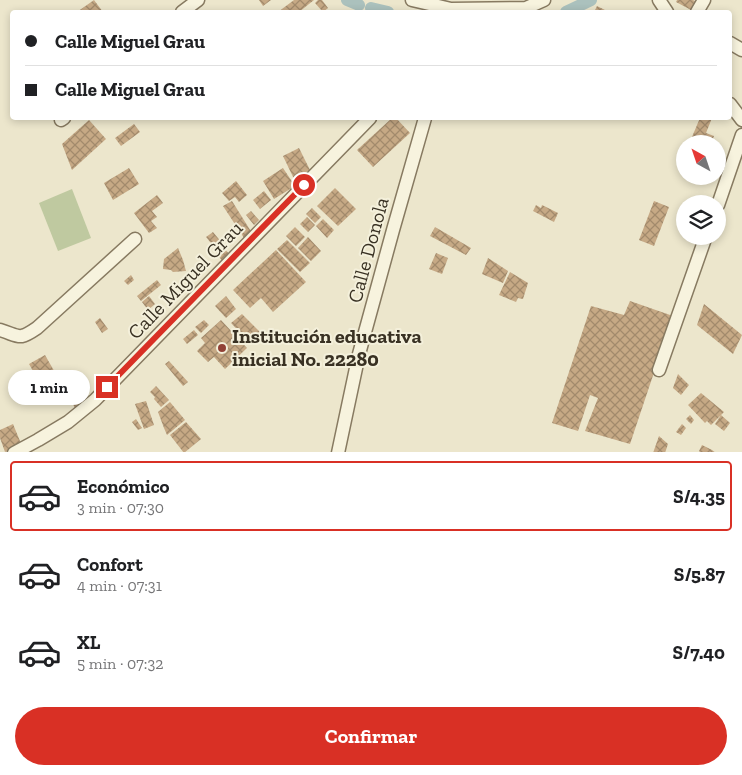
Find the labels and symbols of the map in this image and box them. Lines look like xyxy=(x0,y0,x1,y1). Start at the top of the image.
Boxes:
north arrow xyxy=(676,135,726,185)
route start xyxy=(293,174,315,196)
street label: Calle Donola xyxy=(342,194,394,305)
street label: Calle Miguel Grau xyxy=(123,216,247,344)
place label: Institución educativa inicial No. 22280 xyxy=(232,324,422,371)
marker: Institución educativa inicial No. 22280 xyxy=(216,342,228,354)
callout: 1 min xyxy=(7,370,90,404)
route end xyxy=(96,376,118,398)

